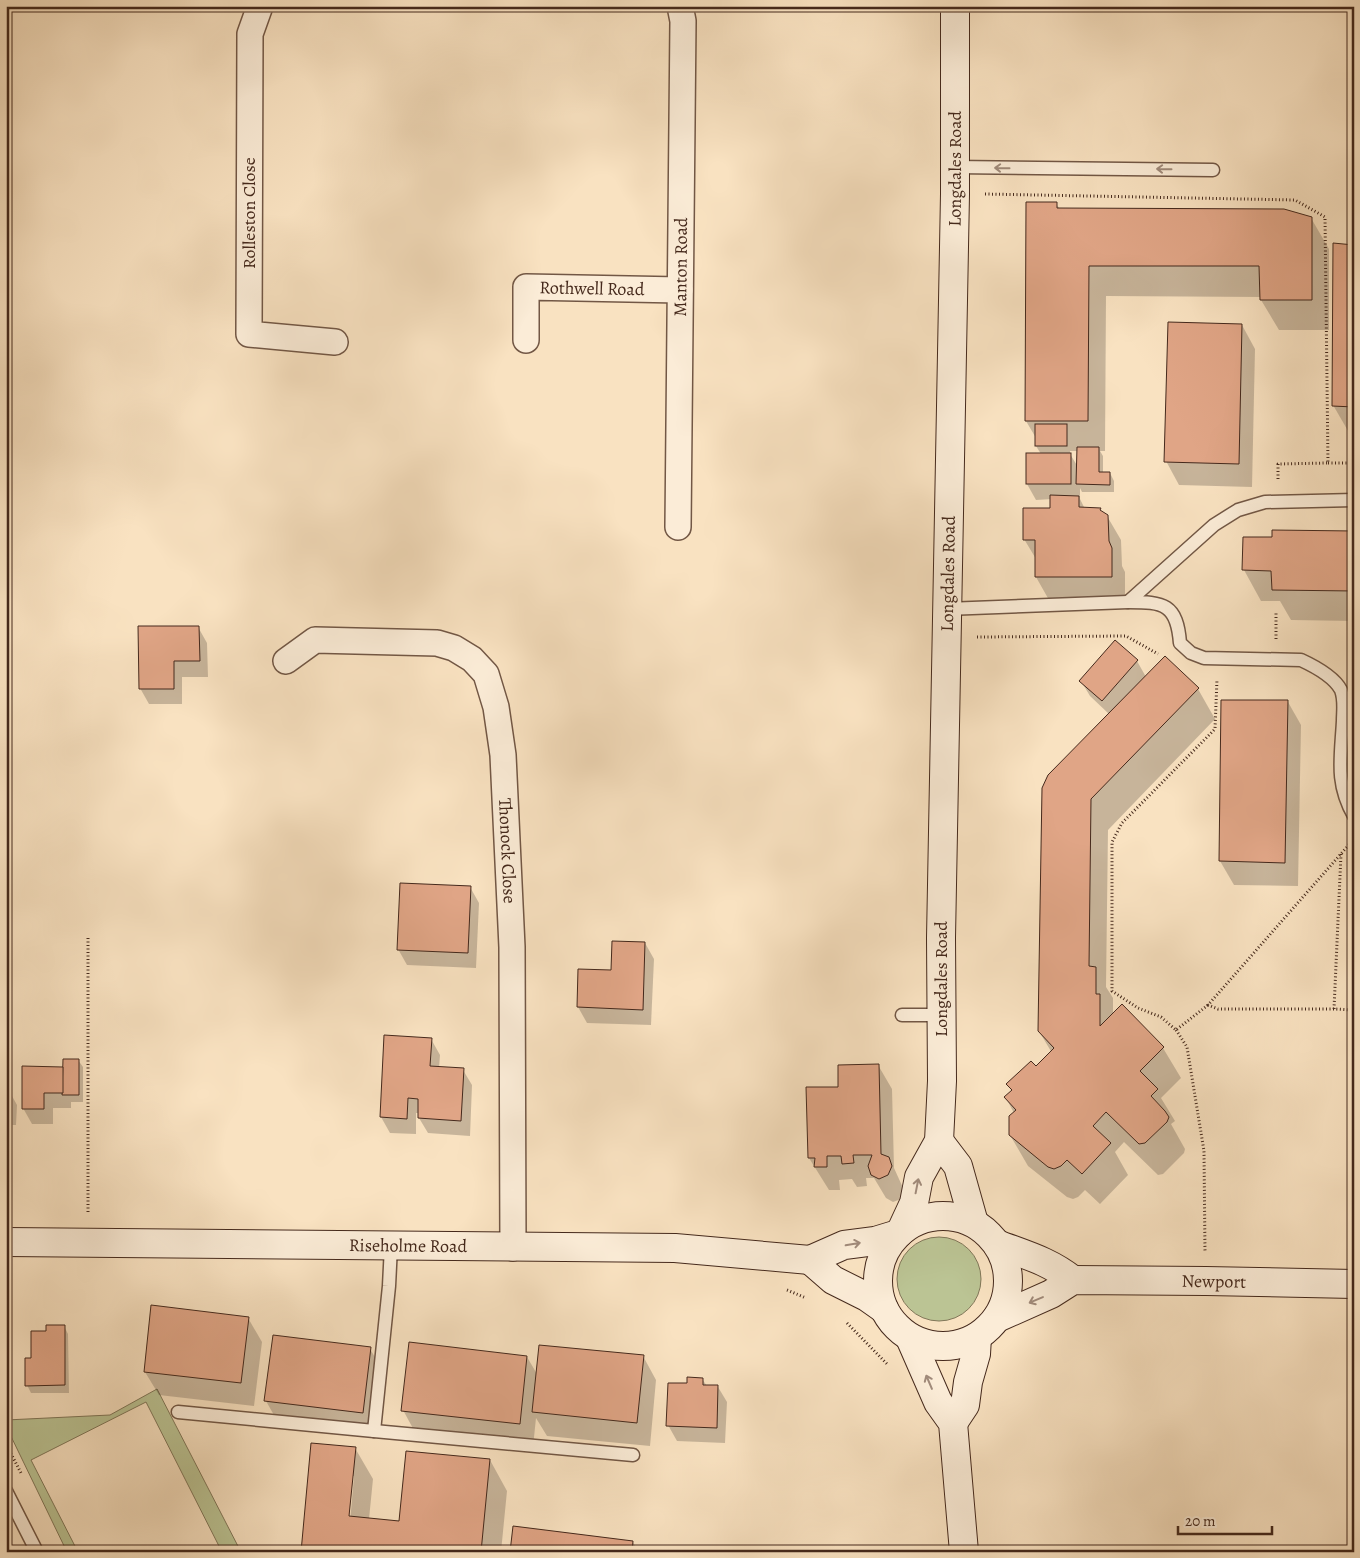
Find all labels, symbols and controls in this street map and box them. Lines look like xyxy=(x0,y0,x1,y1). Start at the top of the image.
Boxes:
street label: Longdales Road xyxy=(942,110,967,227)
street label: Rolleston Close xyxy=(237,157,261,269)
one-way arrow xyxy=(994,163,1010,173)
one-way arrow xyxy=(1156,164,1172,174)
street label: Manton Road xyxy=(668,217,693,317)
street label: Rothwell Road xyxy=(539,275,645,301)
street label: Longdales Road xyxy=(935,515,961,632)
street label: Thonock Close xyxy=(493,797,522,904)
street label: Longdales Road xyxy=(929,921,953,1037)
one-way arrow xyxy=(913,1178,923,1194)
street label: Riseholme Road xyxy=(349,1233,468,1258)
one-way arrow xyxy=(845,1238,861,1248)
street label: Newport xyxy=(1181,1269,1246,1294)
one-way arrow xyxy=(1029,1296,1044,1305)
one-way arrow xyxy=(923,1375,933,1390)
scale bar xyxy=(1178,1503,1271,1535)
text: 20 m xyxy=(1185,1511,1216,1531)

